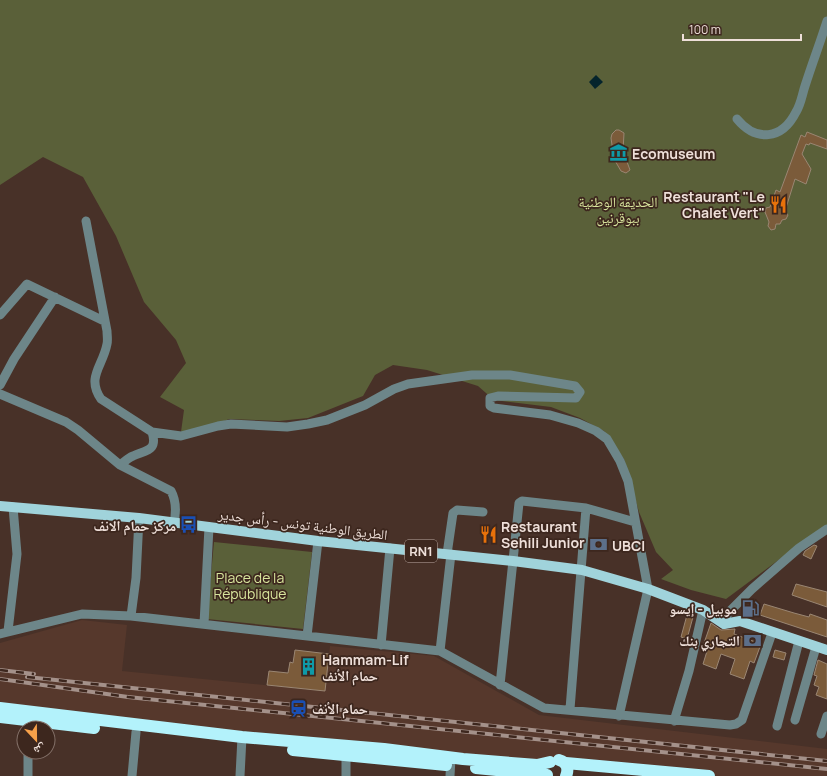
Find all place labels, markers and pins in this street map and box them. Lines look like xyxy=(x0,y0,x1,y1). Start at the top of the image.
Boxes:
museum icon: Ecomuseum xyxy=(609,143,629,163)
place label: Ecomuseum xyxy=(632,144,715,163)
place label: Restaurant "Le Chalet Vert" xyxy=(663,187,765,222)
restaurant icon: Restaurant "Le Chalet Vert" xyxy=(768,194,788,214)
bus stop icon: مركز حمام الانف xyxy=(179,515,199,535)
place label: مركز حمام الانف xyxy=(93,516,176,536)
place label: Restaurant Sehili Junior xyxy=(501,517,585,552)
restaurant icon: Restaurant Sehili Junior xyxy=(478,524,498,544)
bank icon: UBCI xyxy=(589,535,609,555)
place label: UBCI xyxy=(612,536,645,555)
fuel station icon: موبيل - إيسو xyxy=(740,598,760,618)
place label: موبيل - إيسو xyxy=(669,599,737,618)
bank icon: التجاري بنك xyxy=(743,630,763,650)
place label: التجاري بنك xyxy=(679,631,740,652)
place label: Hammam-Lif حمام الأنف xyxy=(322,650,409,686)
building icon: Hammam-Lif حمام الأنف xyxy=(299,657,319,677)
station icon: حمام الأنف xyxy=(289,698,309,718)
place label: حمام الأنف xyxy=(312,699,368,719)

